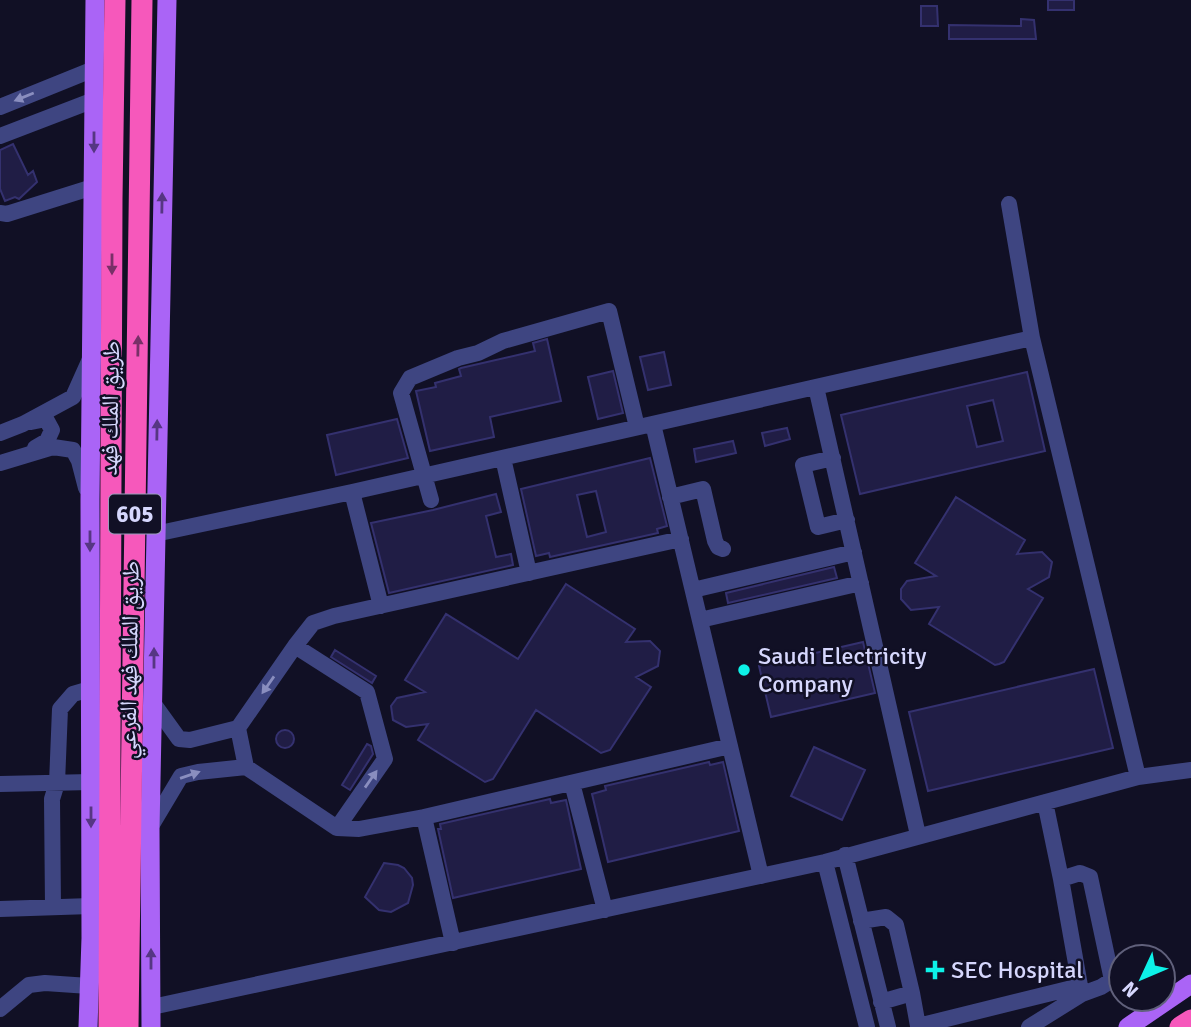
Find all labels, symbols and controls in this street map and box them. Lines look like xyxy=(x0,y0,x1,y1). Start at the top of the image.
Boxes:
one-way arrow xyxy=(13,91,34,102)
one-way arrow xyxy=(88,131,100,153)
one-way arrow xyxy=(157,192,168,214)
one-way arrow xyxy=(106,253,118,275)
one-way arrow xyxy=(132,335,143,357)
street label: طريق الملك فهد xyxy=(94,340,126,476)
one-way arrow xyxy=(151,419,163,441)
road number: 605 xyxy=(109,494,161,534)
one-way arrow xyxy=(84,530,96,552)
street label: طريق الملك فهد الفرعي xyxy=(112,561,150,759)
place label: Saudi Electricity Company xyxy=(758,641,927,699)
one-way arrow xyxy=(148,647,160,669)
marker: Saudi Electricity Company xyxy=(736,662,752,678)
one-way arrow xyxy=(261,676,275,694)
one-way arrow xyxy=(179,769,200,780)
one-way arrow xyxy=(364,770,378,788)
one-way arrow xyxy=(85,806,97,828)
north arrow xyxy=(1107,943,1177,1013)
one-way arrow xyxy=(145,948,157,970)
place label: SEC Hospital xyxy=(951,955,1083,985)
marker: SEC Hospital xyxy=(925,960,945,980)
text: N xyxy=(1117,976,1144,1002)

